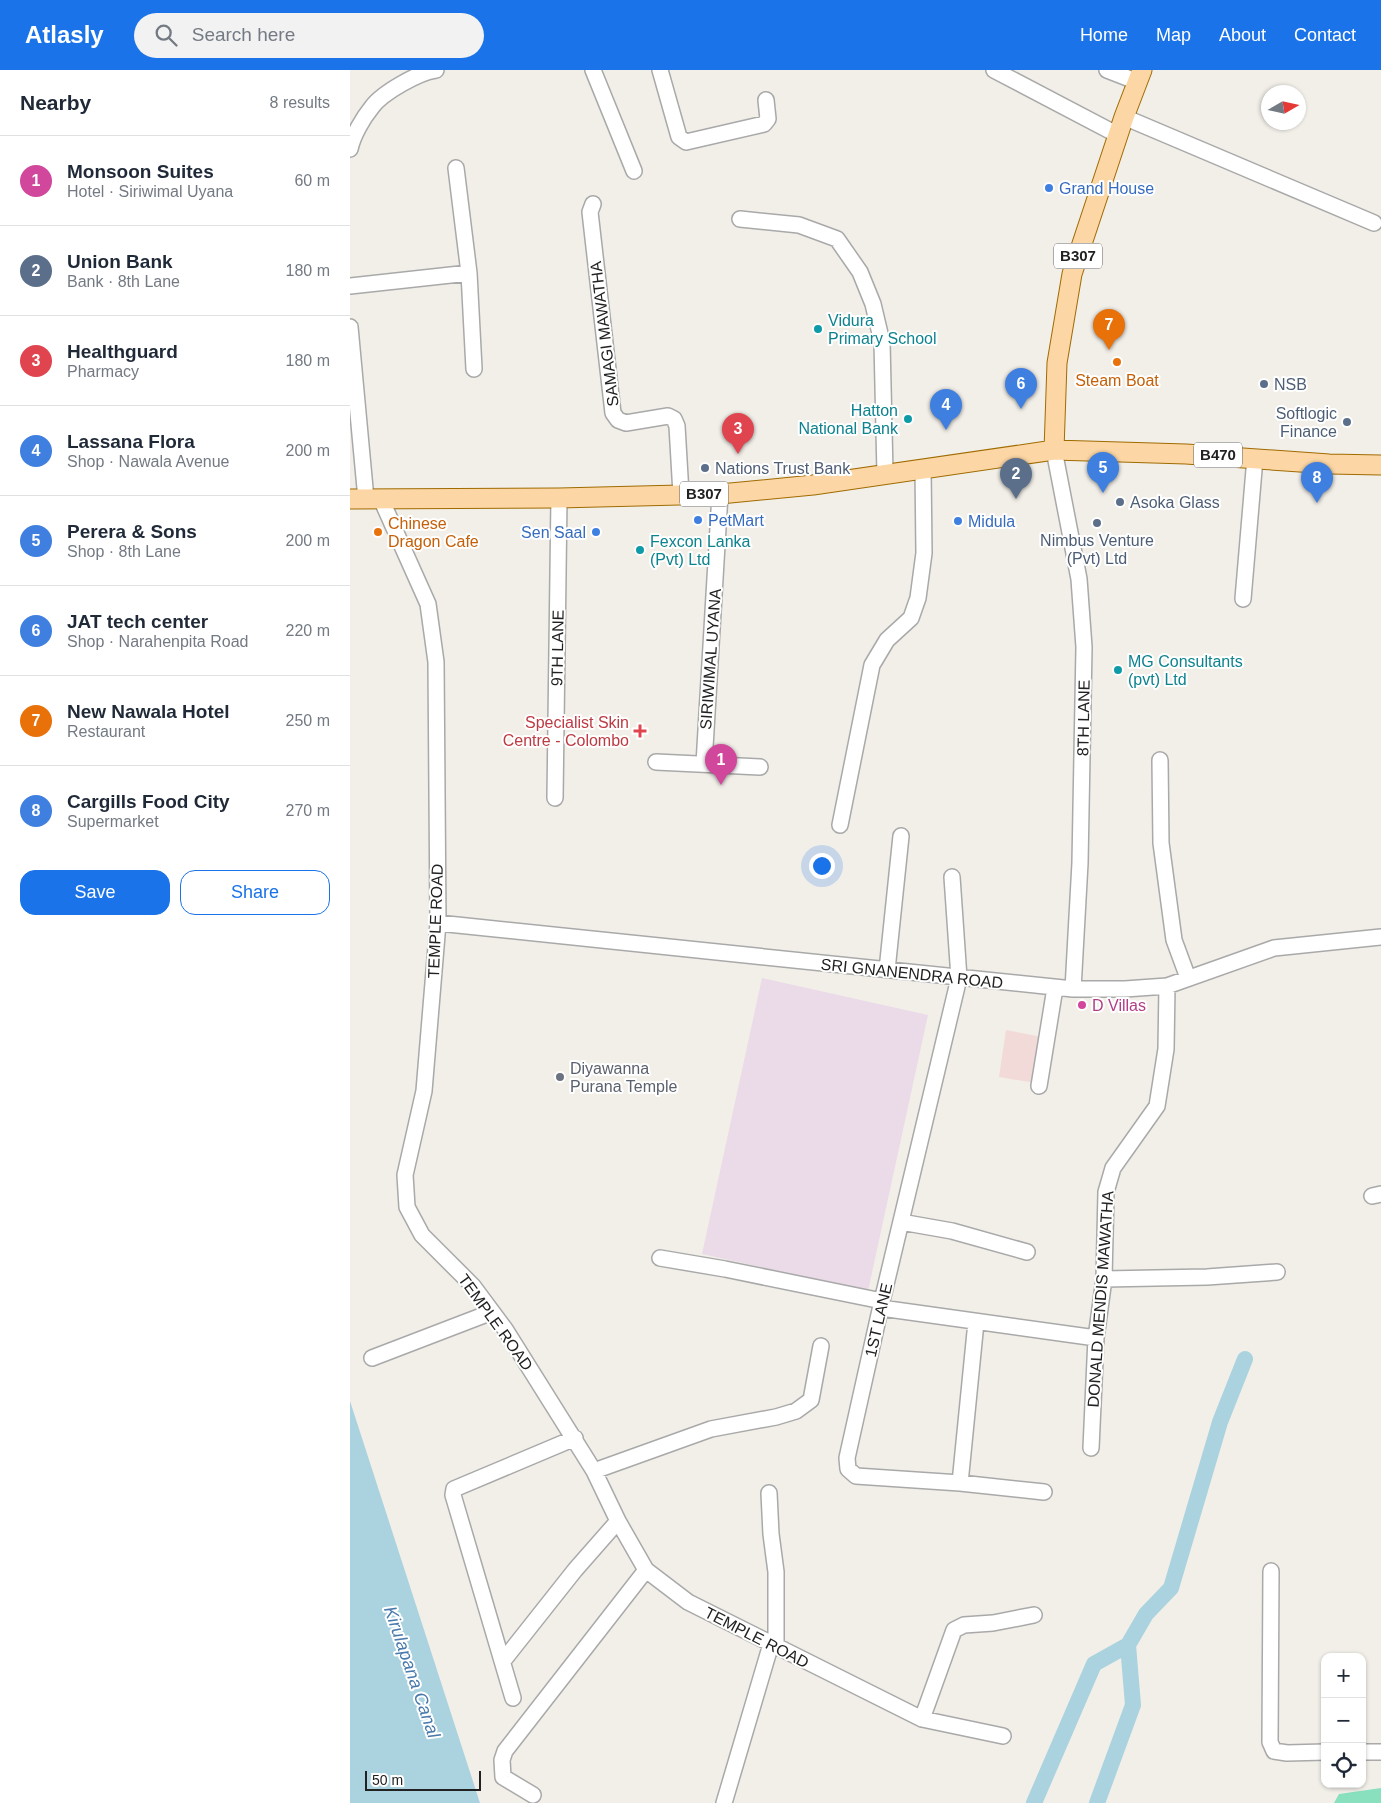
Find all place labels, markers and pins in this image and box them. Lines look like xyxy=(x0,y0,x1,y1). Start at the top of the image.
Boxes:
place label: Grand House xyxy=(1059,180,1154,197)
marker: Grand House xyxy=(1043,182,1055,194)
pin: 7 xyxy=(1093,309,1125,350)
place label: Vidura Primary School xyxy=(828,312,936,347)
marker: Vidura Primary School xyxy=(812,323,824,335)
marker: Steam Boat xyxy=(1111,356,1123,368)
pin: 6 xyxy=(1005,368,1037,409)
place label: Steam Boat xyxy=(1075,372,1159,389)
place label: NSB xyxy=(1274,376,1307,393)
marker: NSB xyxy=(1258,378,1270,390)
pin: 4 xyxy=(930,389,962,430)
place label: Hatton National Bank xyxy=(798,402,899,437)
place label: Softlogic Finance xyxy=(1276,405,1337,440)
pin: 3 xyxy=(722,413,754,454)
marker: Hatton National Bank xyxy=(902,413,914,425)
marker: Softlogic Finance xyxy=(1341,416,1353,428)
pin: 5 xyxy=(1087,452,1119,493)
pin: 2 xyxy=(1000,458,1032,499)
place label: Nations Trust Bank xyxy=(715,460,851,477)
marker: Nations Trust Bank xyxy=(699,462,711,474)
pin: 8 xyxy=(1301,462,1333,503)
place label: Asoka Glass xyxy=(1130,494,1220,511)
marker: Asoka Glass xyxy=(1114,496,1126,508)
place label: PetMart xyxy=(708,512,765,529)
place label: Midula xyxy=(968,513,1015,530)
marker: PetMart xyxy=(692,514,704,526)
place label: Chinese Dragon Cafe xyxy=(388,515,479,550)
marker: Midula xyxy=(952,515,964,527)
marker: Nimbus Venture (Pvt) Ltd xyxy=(1091,517,1103,529)
place label: Sen Saal xyxy=(521,524,586,541)
marker: Chinese Dragon Cafe xyxy=(372,526,384,538)
marker: Sen Saal xyxy=(590,526,602,538)
place label: Nimbus Venture (Pvt) Ltd xyxy=(1040,532,1154,567)
place label: Fexcon Lanka (Pvt) Ltd xyxy=(650,533,751,568)
marker: Fexcon Lanka (Pvt) Ltd xyxy=(634,544,646,556)
place label: MG Consultants (pvt) Ltd xyxy=(1128,653,1243,688)
marker: MG Consultants (pvt) Ltd xyxy=(1112,664,1124,676)
place label: Specialist Skin Centre - Colombo xyxy=(503,714,629,749)
marker: Specialist Skin Centre - Colombo xyxy=(633,724,647,738)
pin: 1 xyxy=(705,744,737,785)
place label: D Villas xyxy=(1092,997,1146,1014)
marker: D Villas xyxy=(1076,999,1088,1011)
place label: Diyawanna Purana Temple xyxy=(570,1060,677,1095)
marker: Diyawanna Purana Temple xyxy=(554,1071,566,1083)

